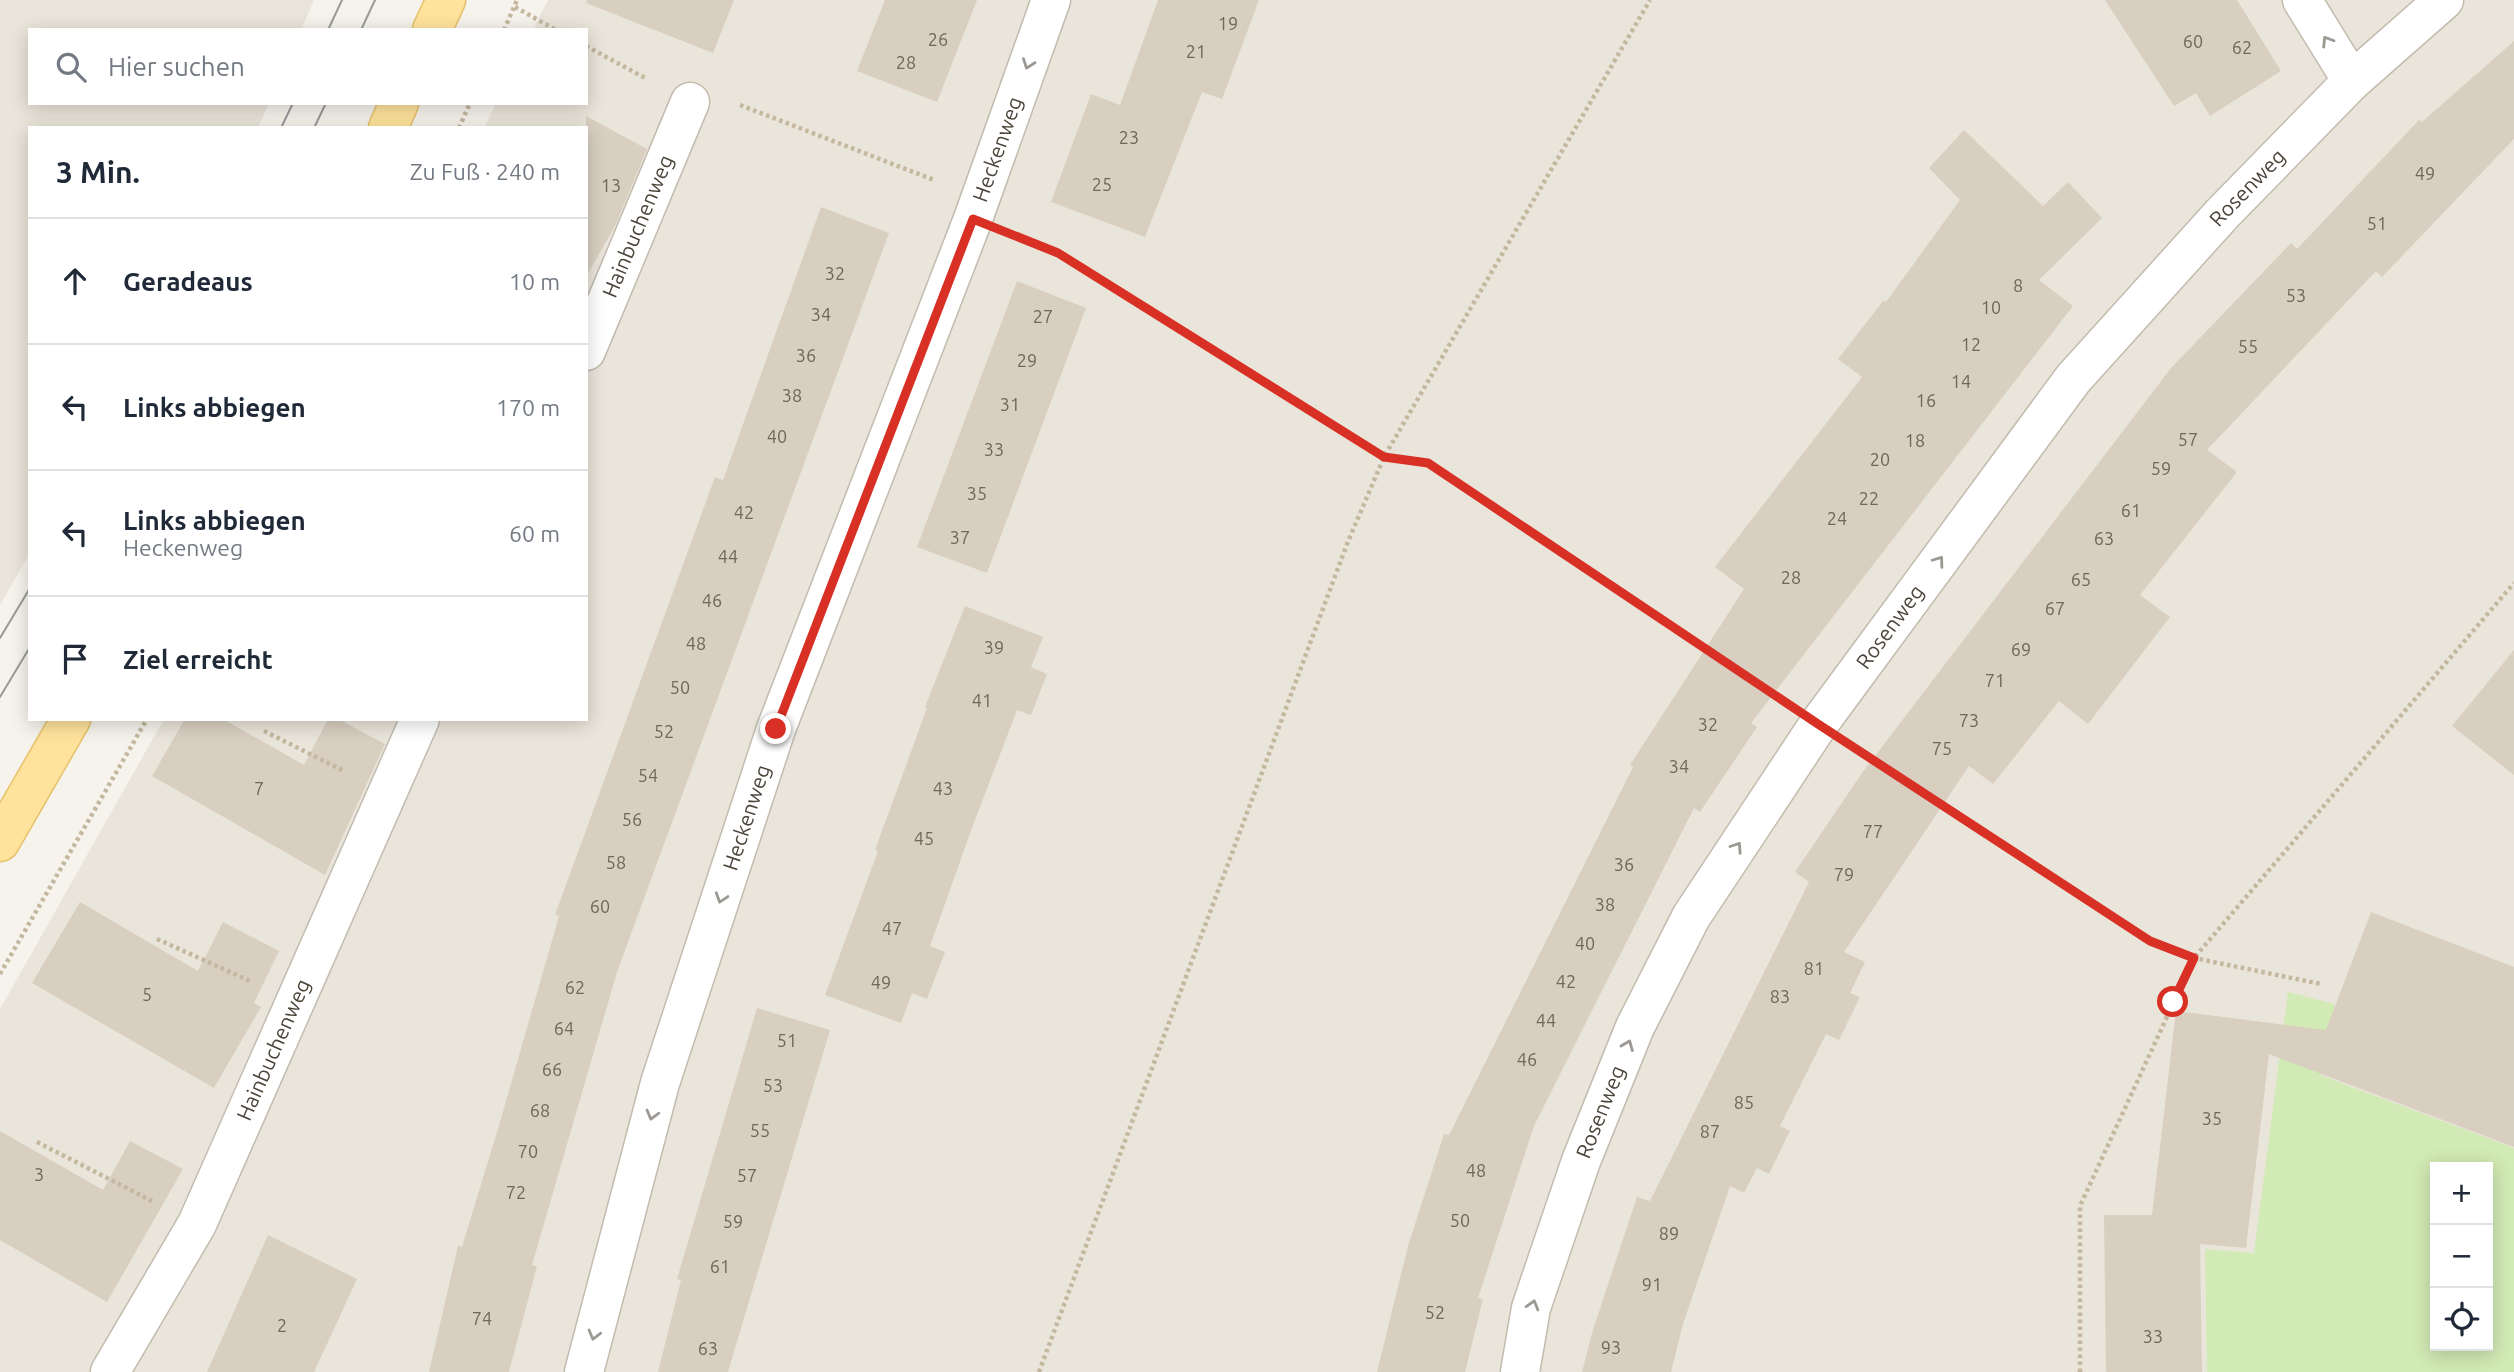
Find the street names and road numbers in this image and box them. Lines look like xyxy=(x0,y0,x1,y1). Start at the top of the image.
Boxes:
street label: Heckenweg xyxy=(967,93,1027,205)
street label: Rosenweg xyxy=(2204,144,2290,231)
street label: Hainbuchenweg xyxy=(597,151,677,301)
street label: Rosenweg xyxy=(1851,580,1928,673)
street label: Heckenweg xyxy=(717,761,774,873)
street label: Hainbuchenweg xyxy=(231,975,315,1124)
street label: Rosenweg xyxy=(1570,1062,1629,1162)

